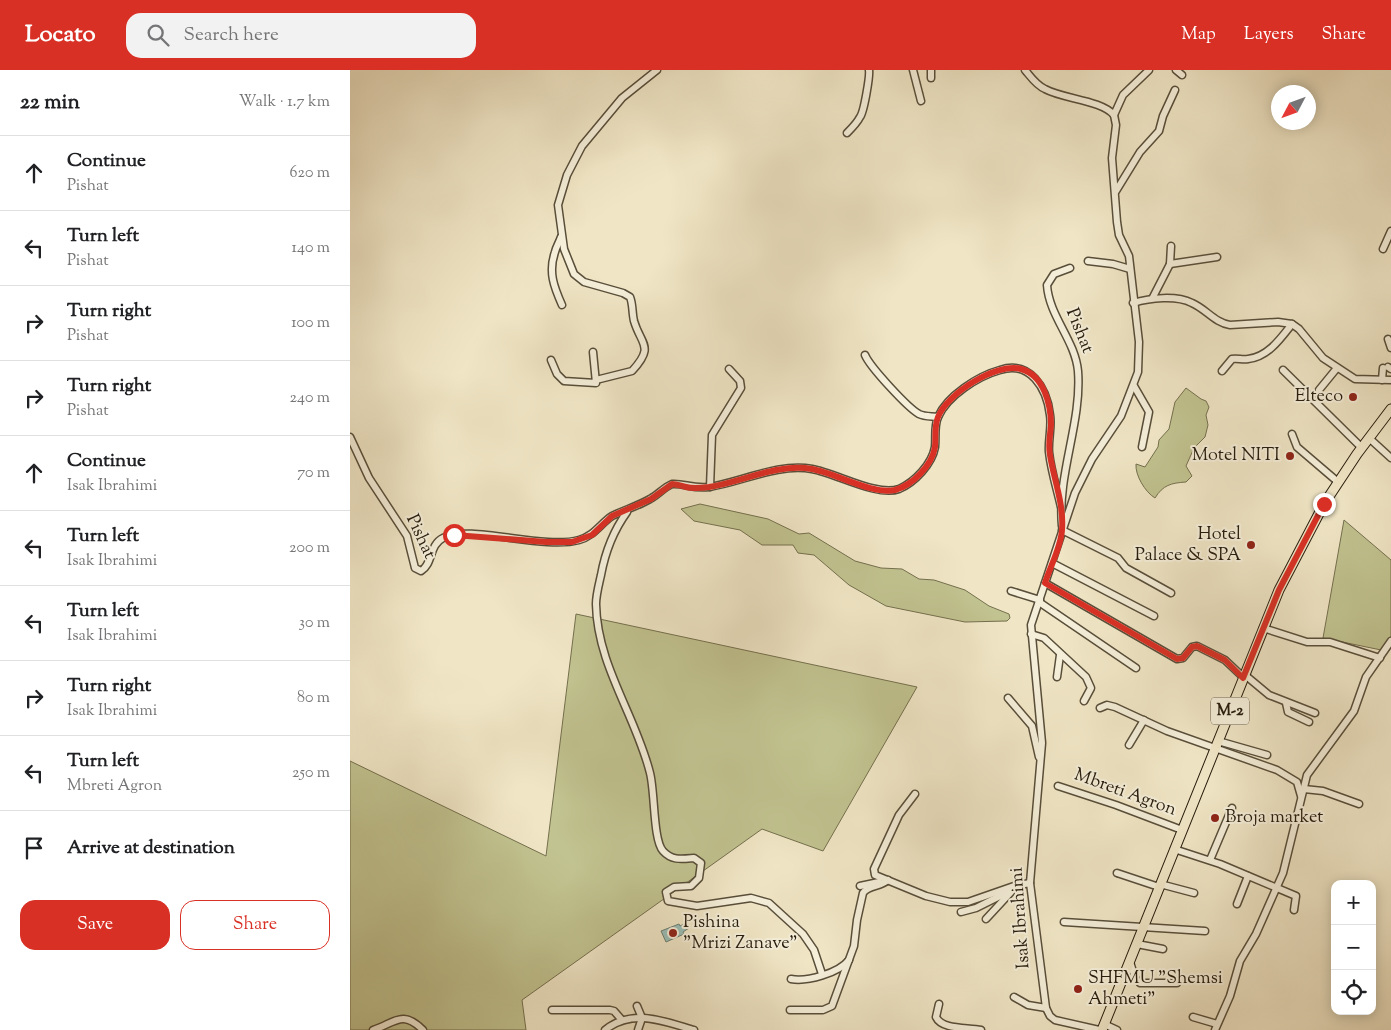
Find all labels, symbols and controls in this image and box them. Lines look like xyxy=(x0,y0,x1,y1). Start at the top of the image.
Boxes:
search box xyxy=(126,13,476,58)
text: Locato xyxy=(25,18,96,52)
icon: search xyxy=(144,21,172,49)
text: Search here xyxy=(184,22,279,49)
text: Map xyxy=(1181,22,1216,48)
text: Layers xyxy=(1244,22,1294,48)
text: Share xyxy=(1322,22,1366,48)
north arrow xyxy=(1271,85,1316,130)
text: 22 min xyxy=(20,88,80,118)
text: Walk · 1.7 km xyxy=(239,91,330,114)
text: Continue xyxy=(67,148,146,175)
icon: ahead xyxy=(20,159,48,187)
text: 620 m xyxy=(290,162,330,185)
text: Pishat xyxy=(67,175,109,198)
text: Turn left xyxy=(67,223,139,250)
icon: left xyxy=(20,234,48,262)
text: 140 m xyxy=(292,237,330,260)
text: Pishat xyxy=(67,250,109,273)
text: Turn right xyxy=(67,298,151,325)
street label: Pishat xyxy=(1058,304,1100,358)
icon: right xyxy=(20,309,48,337)
text: 100 m xyxy=(291,312,330,335)
text: Pishat xyxy=(67,325,109,348)
text: Turn right xyxy=(67,373,151,400)
icon: right xyxy=(20,384,48,412)
place label: Elteco xyxy=(1295,384,1343,410)
text: 240 m xyxy=(289,387,330,410)
marker: Elteco xyxy=(1347,391,1359,403)
text: Pishat xyxy=(67,400,109,423)
place label: Motel NITI xyxy=(1192,443,1280,469)
text: Continue xyxy=(67,448,146,475)
marker: Motel NITI xyxy=(1284,450,1296,462)
icon: ahead xyxy=(20,459,48,487)
text: 70 m xyxy=(297,462,330,485)
text: Isak Ibrahimi xyxy=(67,475,157,498)
route end xyxy=(1313,493,1336,516)
street label: Pishat xyxy=(398,510,442,564)
place label: Hotel Palace & SPA xyxy=(1135,522,1241,569)
text: Turn left xyxy=(67,523,139,550)
route start xyxy=(443,524,466,547)
icon: left xyxy=(20,534,48,562)
text: 200 m xyxy=(289,537,330,560)
marker: Hotel Palace & SPA xyxy=(1245,539,1257,551)
text: Isak Ibrahimi xyxy=(67,550,157,573)
text: Turn left xyxy=(67,598,139,625)
icon: left xyxy=(20,609,48,637)
text: 30 m xyxy=(299,612,330,635)
text: Isak Ibrahimi xyxy=(67,625,157,648)
text: Turn right xyxy=(67,673,151,700)
icon: right xyxy=(20,684,48,712)
text: 80 m xyxy=(297,687,330,710)
road number: M-2 xyxy=(1211,697,1249,724)
text: Isak Ibrahimi xyxy=(67,700,157,723)
text: Turn left xyxy=(67,748,139,775)
icon: left xyxy=(20,759,48,787)
text: 250 m xyxy=(292,762,330,785)
street label: Mbreti Agron xyxy=(1070,762,1180,824)
text: Mbreti Agron xyxy=(67,775,162,798)
place label: Broja market xyxy=(1225,805,1323,831)
marker: Broja market xyxy=(1209,812,1221,824)
icon: arrive xyxy=(20,834,48,862)
text: Arrive at destination xyxy=(67,835,235,862)
street label: Isak Ibrahimi xyxy=(1004,866,1038,970)
map controls xyxy=(1331,880,1376,1015)
button: + xyxy=(1331,880,1376,925)
button: Save xyxy=(20,900,170,950)
button: Share xyxy=(180,900,330,950)
place label: Pishina "Mrizi Zanave" xyxy=(683,910,798,957)
button: − xyxy=(1331,925,1376,970)
marker: Pishina "Mrizi Zanave" xyxy=(667,927,679,939)
place label: SHFMU "Shemsi Ahmeti" xyxy=(1088,966,1223,1013)
button: locate xyxy=(1331,970,1376,1015)
marker: SHFMU "Shemsi Ahmeti" xyxy=(1072,983,1084,995)

